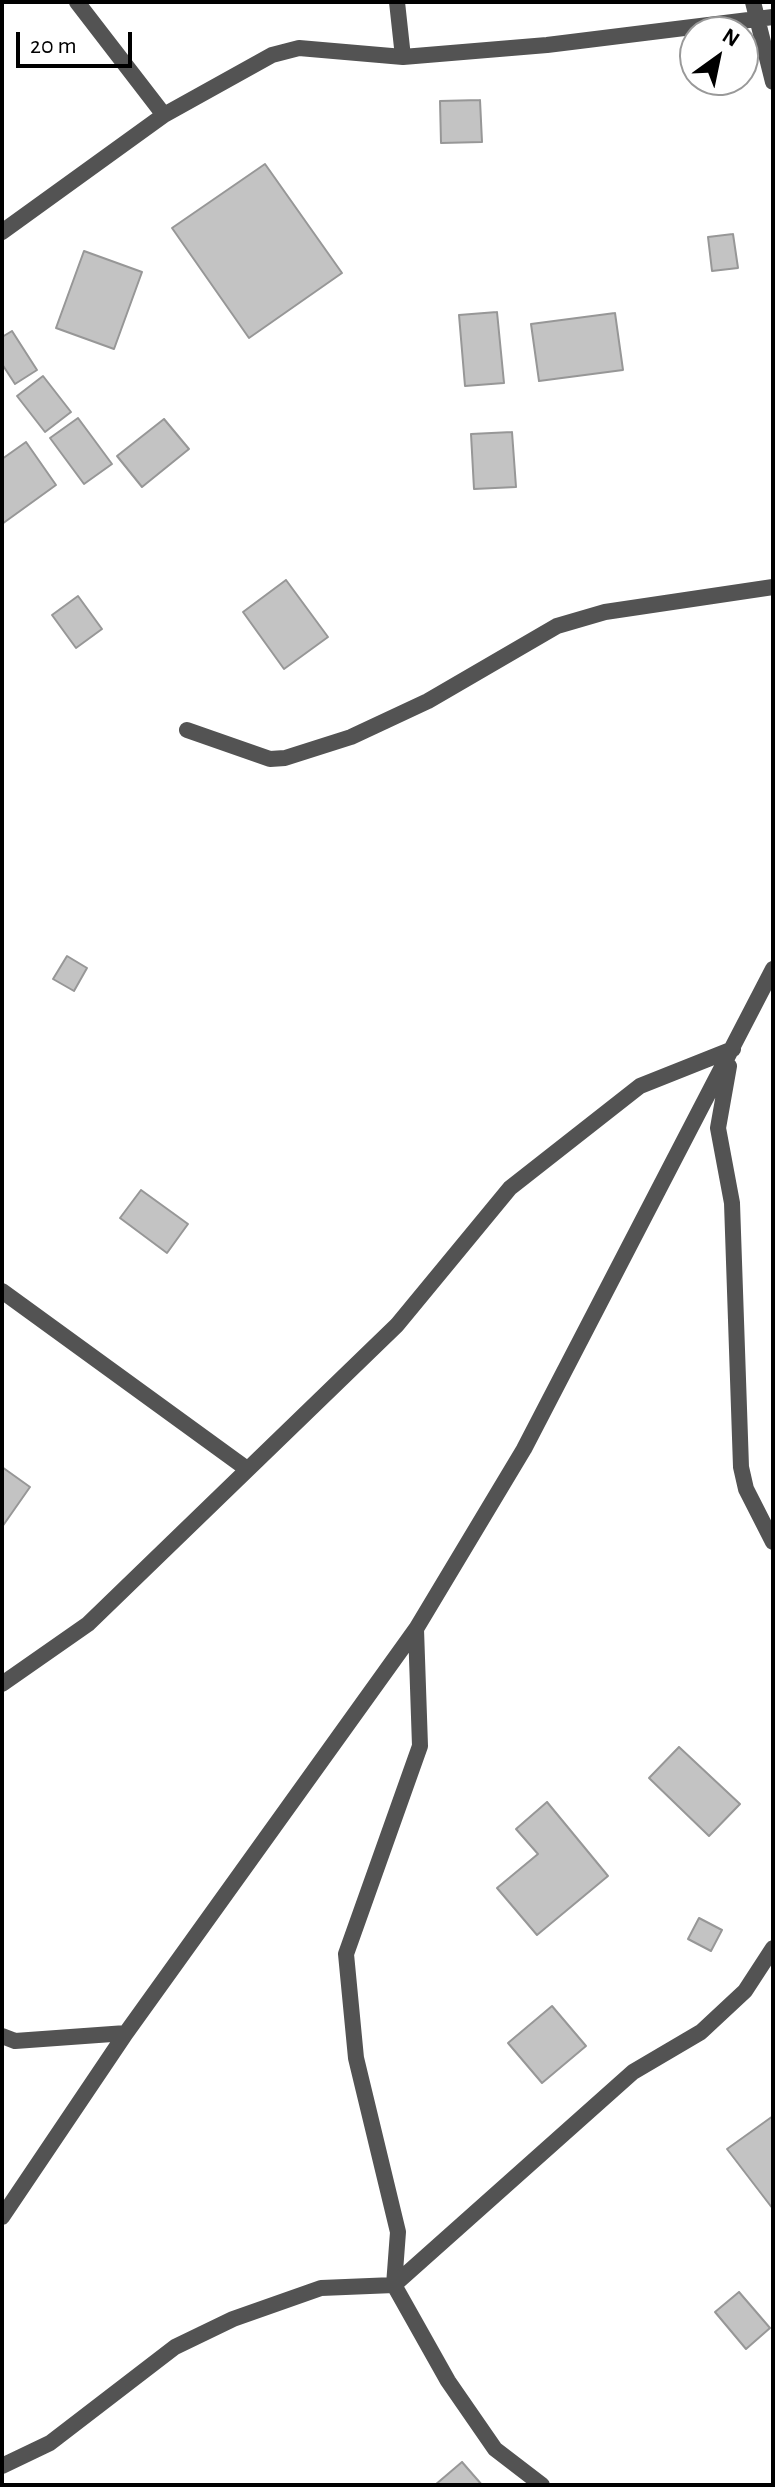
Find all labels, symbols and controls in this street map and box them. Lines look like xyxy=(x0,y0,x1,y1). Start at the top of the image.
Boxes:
scale bar xyxy=(20,16,136,66)
north arrow xyxy=(679,16,759,96)
text: N xyxy=(719,24,743,51)
text: 20 m xyxy=(30,34,77,58)

